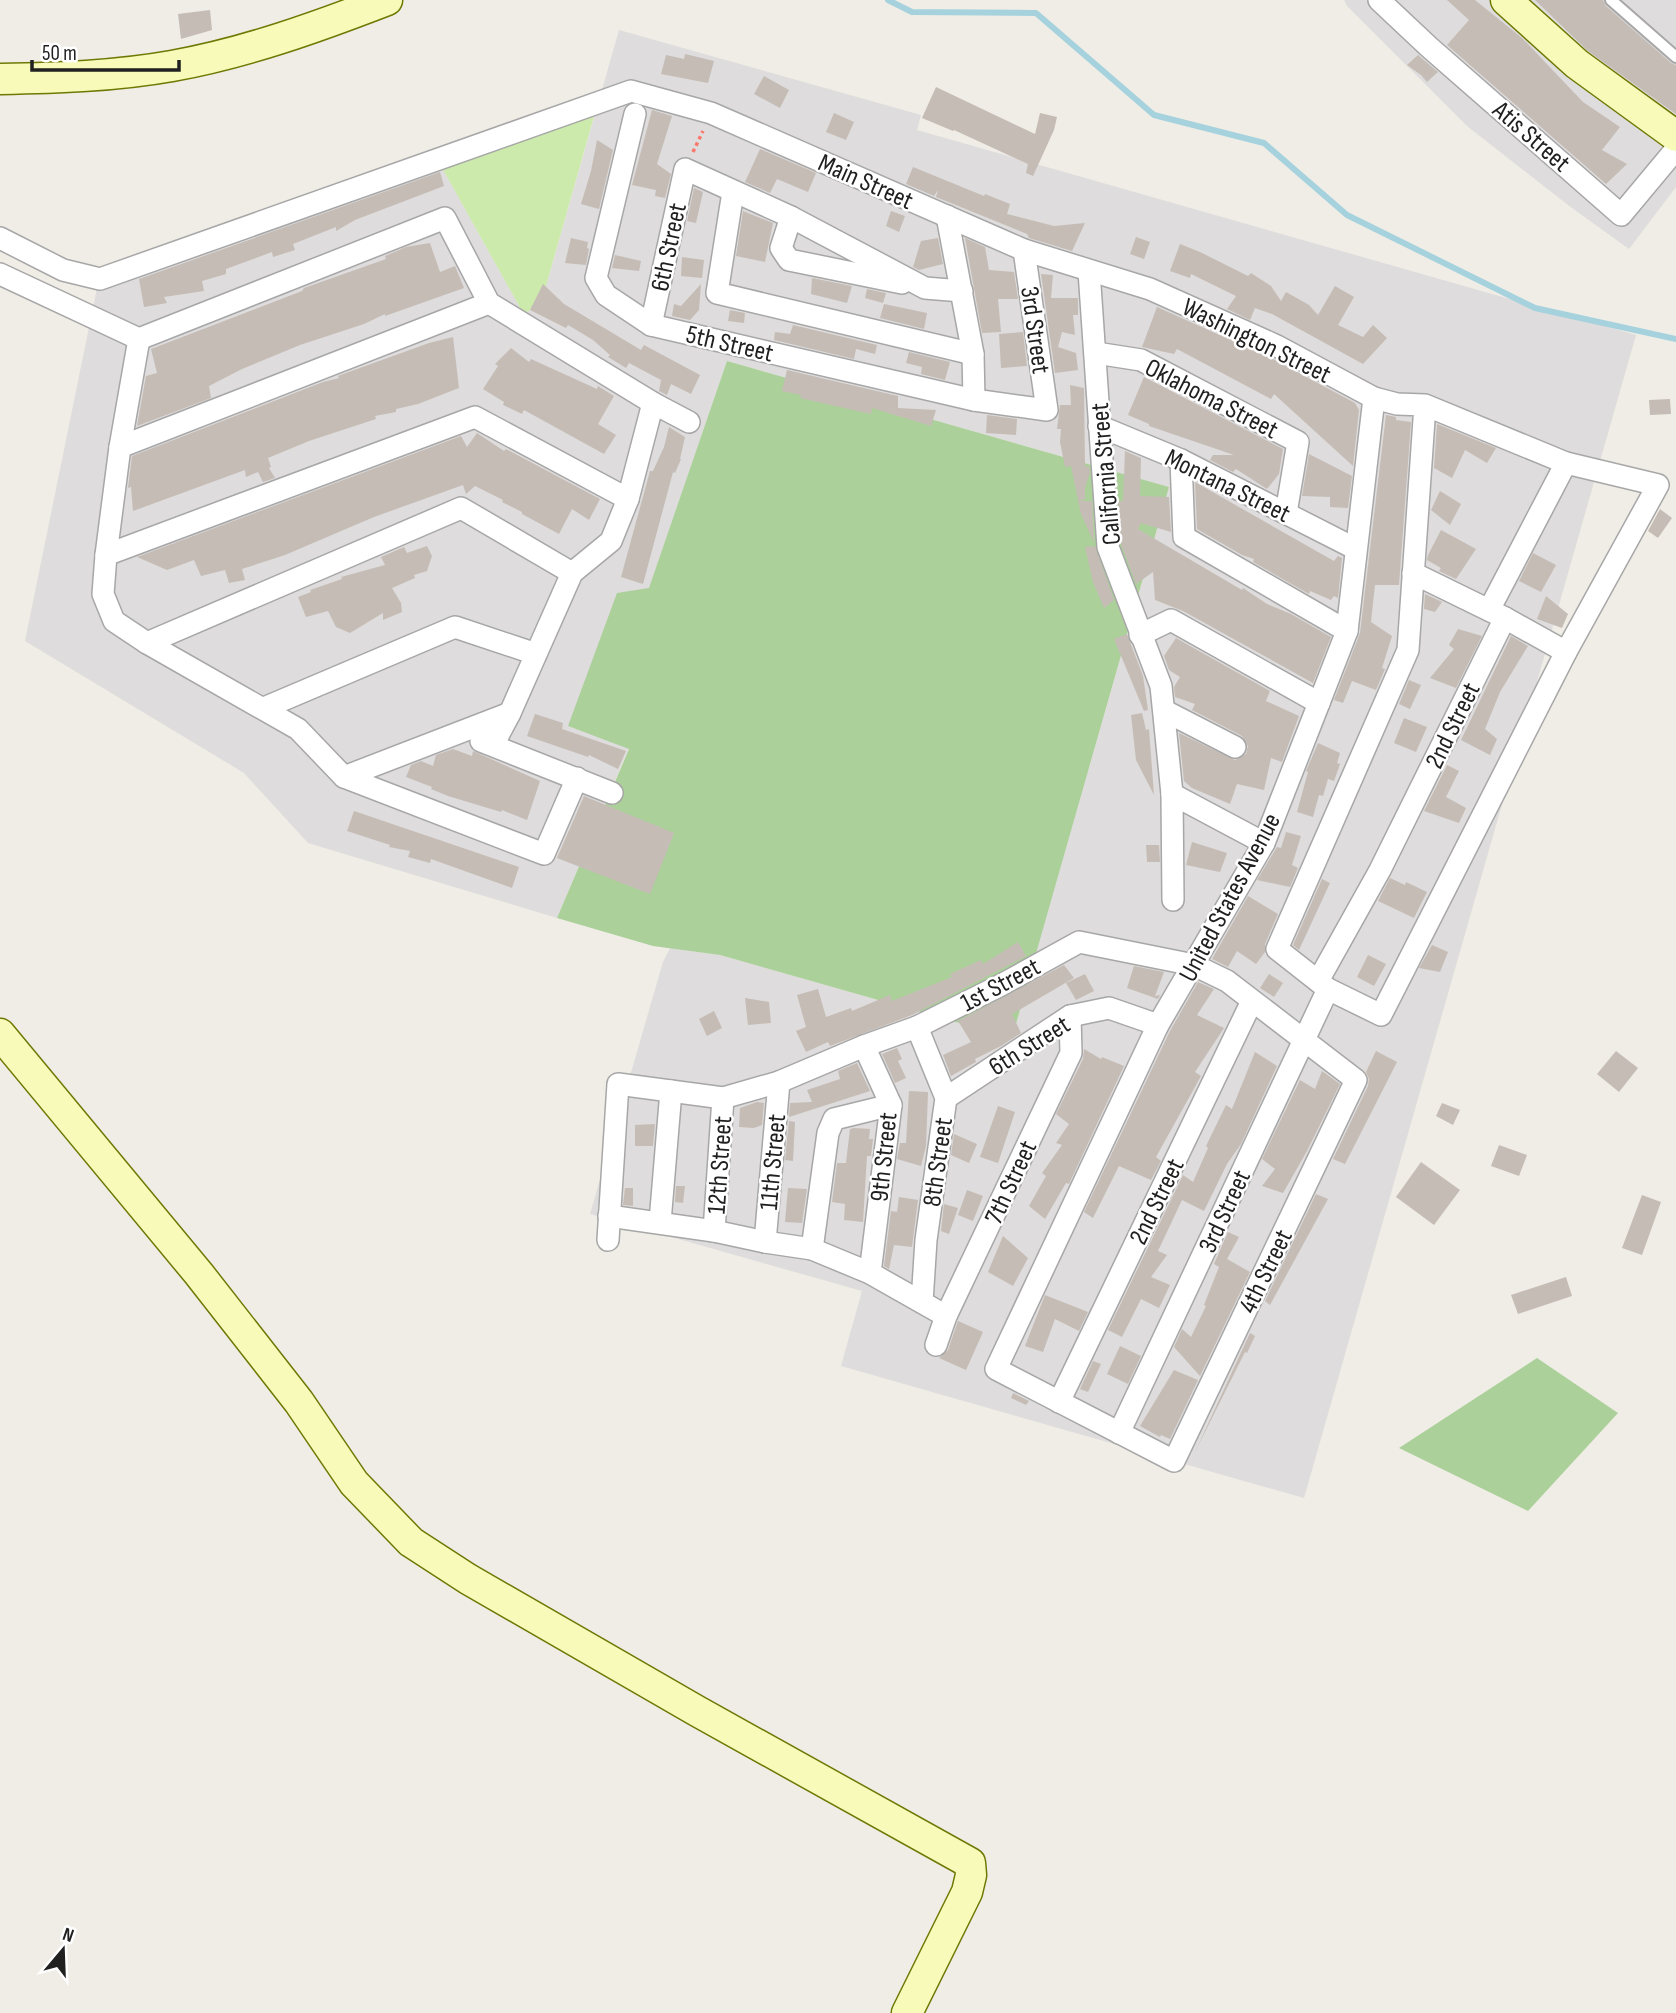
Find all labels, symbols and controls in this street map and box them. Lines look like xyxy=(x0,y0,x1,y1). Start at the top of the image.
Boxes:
scale bar xyxy=(32,28,178,72)
text: 50 m xyxy=(42,41,77,66)
street label: Atis Street xyxy=(1485,95,1576,179)
street label: Main Street xyxy=(813,148,918,217)
street label: 6th Street xyxy=(645,200,694,294)
street label: 3rd Street xyxy=(1013,285,1056,376)
street label: Washington Street xyxy=(1177,292,1336,391)
street label: 5th Street xyxy=(683,319,776,370)
street label: Oklahoma Street xyxy=(1140,353,1283,446)
street label: California Street xyxy=(1085,401,1128,546)
street label: Montana Street xyxy=(1160,443,1295,530)
street label: 2nd Street xyxy=(1419,678,1487,774)
street label: United States Avenue xyxy=(1173,808,1288,987)
street label: 1st Street xyxy=(956,952,1046,1019)
street label: 6th Street xyxy=(984,1009,1076,1083)
street label: 9th Street xyxy=(864,1111,905,1203)
street label: 11th Street xyxy=(754,1113,793,1211)
street label: 12th Street xyxy=(702,1115,739,1215)
street label: 8th Street xyxy=(917,1116,960,1209)
street label: 7th Street xyxy=(979,1136,1044,1229)
street label: 2nd Street xyxy=(1123,1154,1191,1250)
street label: 3rd Street xyxy=(1193,1165,1258,1258)
street label: 4th Street xyxy=(1233,1225,1300,1318)
north arrow xyxy=(28,1915,98,1985)
text: N xyxy=(60,1923,77,1948)

